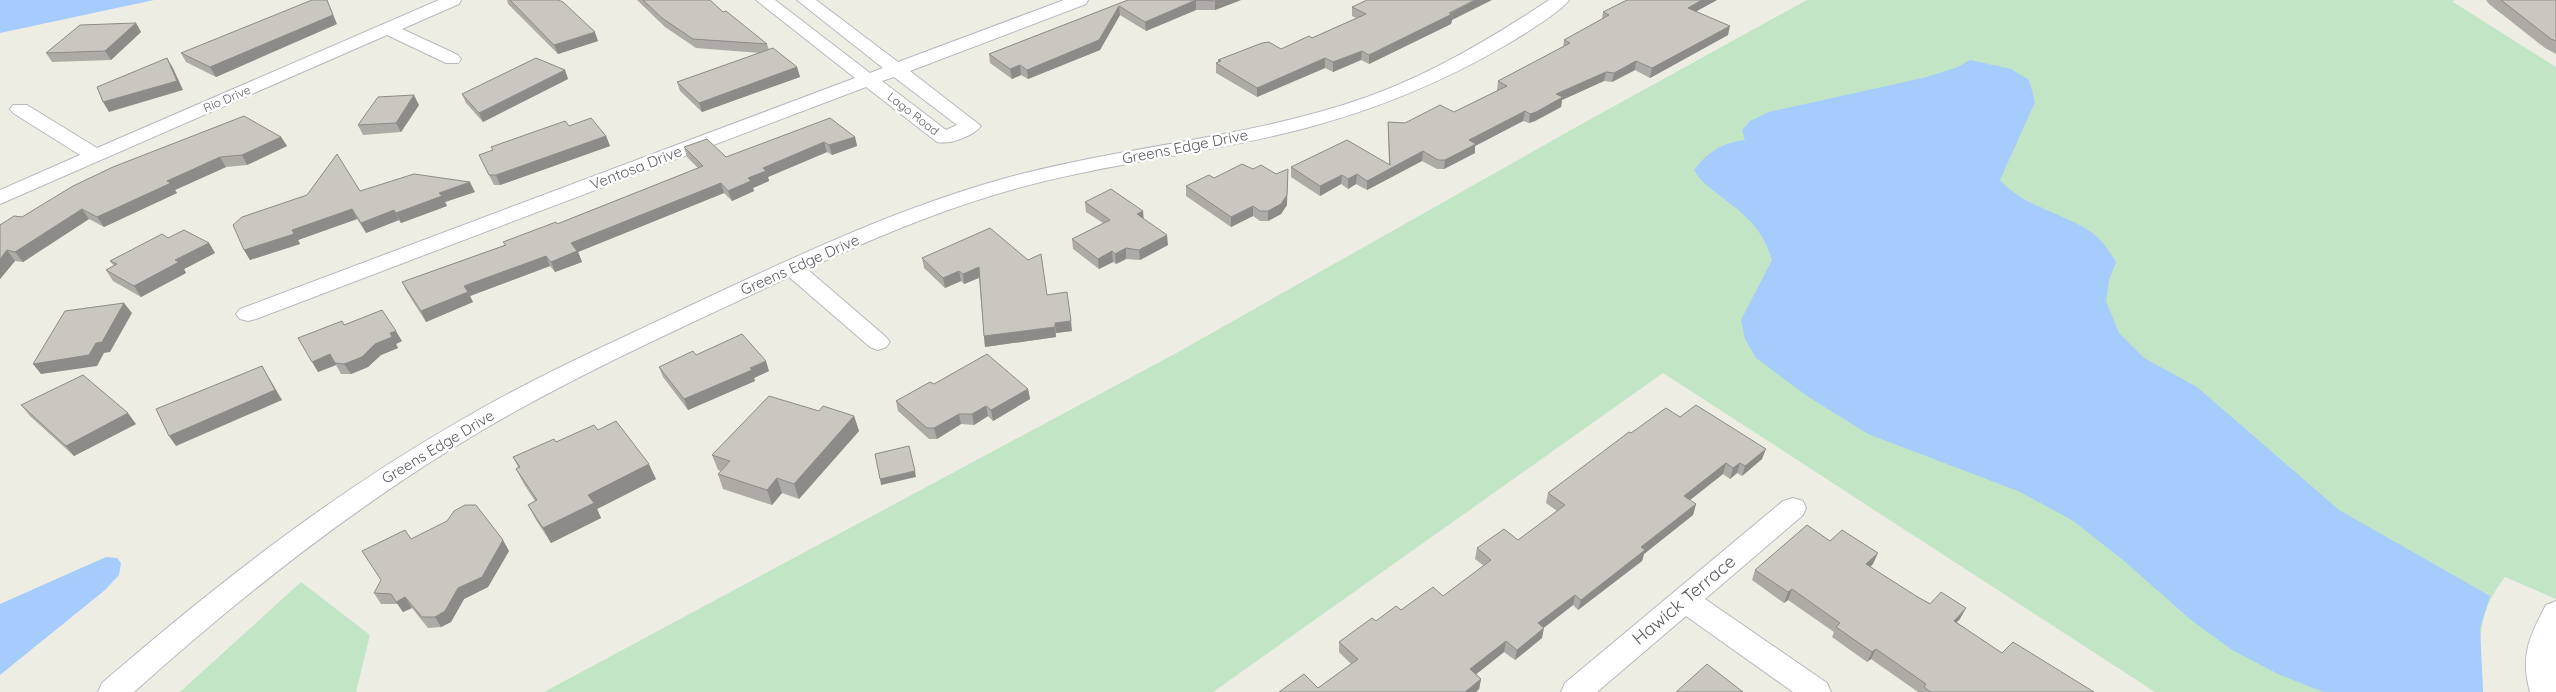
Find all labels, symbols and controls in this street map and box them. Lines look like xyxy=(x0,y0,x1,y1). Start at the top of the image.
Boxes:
street label: Rio Drive xyxy=(201,82,253,115)
street label: Lago Road xyxy=(885,89,942,138)
street label: Greens Edge Drive xyxy=(1120,125,1249,168)
street label: Ventosa Drive xyxy=(587,141,685,194)
street label: Greens Edge Drive xyxy=(738,230,862,299)
street label: Greens Edge Drive xyxy=(378,405,497,488)
street label: Hawick Terrace xyxy=(1627,550,1740,650)

